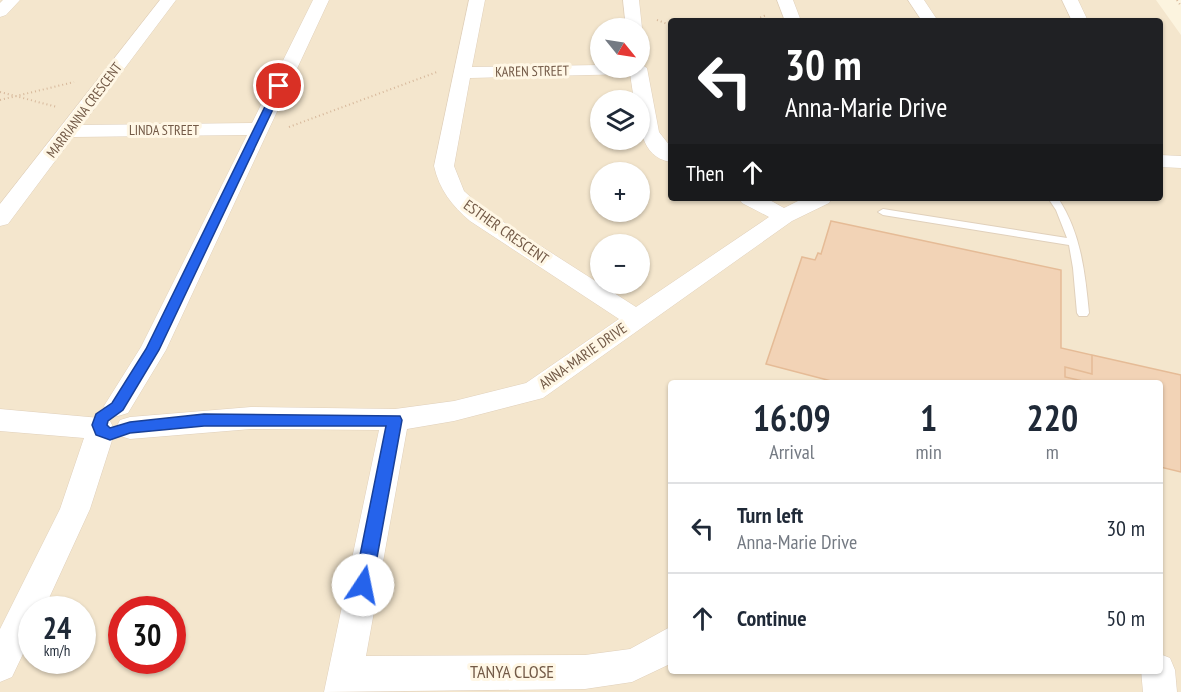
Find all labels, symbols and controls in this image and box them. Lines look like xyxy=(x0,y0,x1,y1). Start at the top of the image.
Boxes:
north arrow xyxy=(590,18,650,78)
map controls xyxy=(590,18,650,294)
text: 30 m xyxy=(785,37,862,92)
icon: left xyxy=(686,42,764,120)
street label: MARRIANNA CRESCENT xyxy=(42,58,126,161)
pin xyxy=(253,60,304,111)
street label: KAREN STREET xyxy=(495,61,570,81)
icon: arrive xyxy=(262,69,295,102)
button: layers xyxy=(590,90,650,150)
text: Anna-Marie Drive xyxy=(785,90,947,124)
street label: LINDA STREET xyxy=(129,121,200,139)
icon: ahead xyxy=(736,156,769,189)
text: Then xyxy=(686,159,724,187)
button: + xyxy=(590,162,650,222)
street label: ESTHER CRESCENT xyxy=(460,195,553,268)
button: − xyxy=(590,234,650,294)
street label: ANNA-MARIE DRIVE xyxy=(535,318,630,393)
text: 16:09 xyxy=(753,394,831,441)
text: 1 xyxy=(920,394,937,441)
text: 220 xyxy=(1027,394,1078,441)
text: Arrival xyxy=(769,439,814,465)
text: min xyxy=(916,439,942,465)
text: m xyxy=(1046,439,1059,465)
text: Turn left xyxy=(737,501,803,529)
icon: left xyxy=(686,512,719,545)
text: 30 m xyxy=(1106,514,1145,542)
text: Anna-Marie Drive xyxy=(737,529,857,555)
position arrow xyxy=(331,553,395,617)
speed limit sign: 30 xyxy=(108,596,186,674)
icon: ahead xyxy=(686,602,719,635)
text: Continue xyxy=(737,604,807,632)
text: 50 m xyxy=(1106,604,1145,632)
text: 24 xyxy=(43,608,71,647)
text: km/h xyxy=(44,641,70,660)
street label: TANYA CLOSE xyxy=(470,660,554,683)

